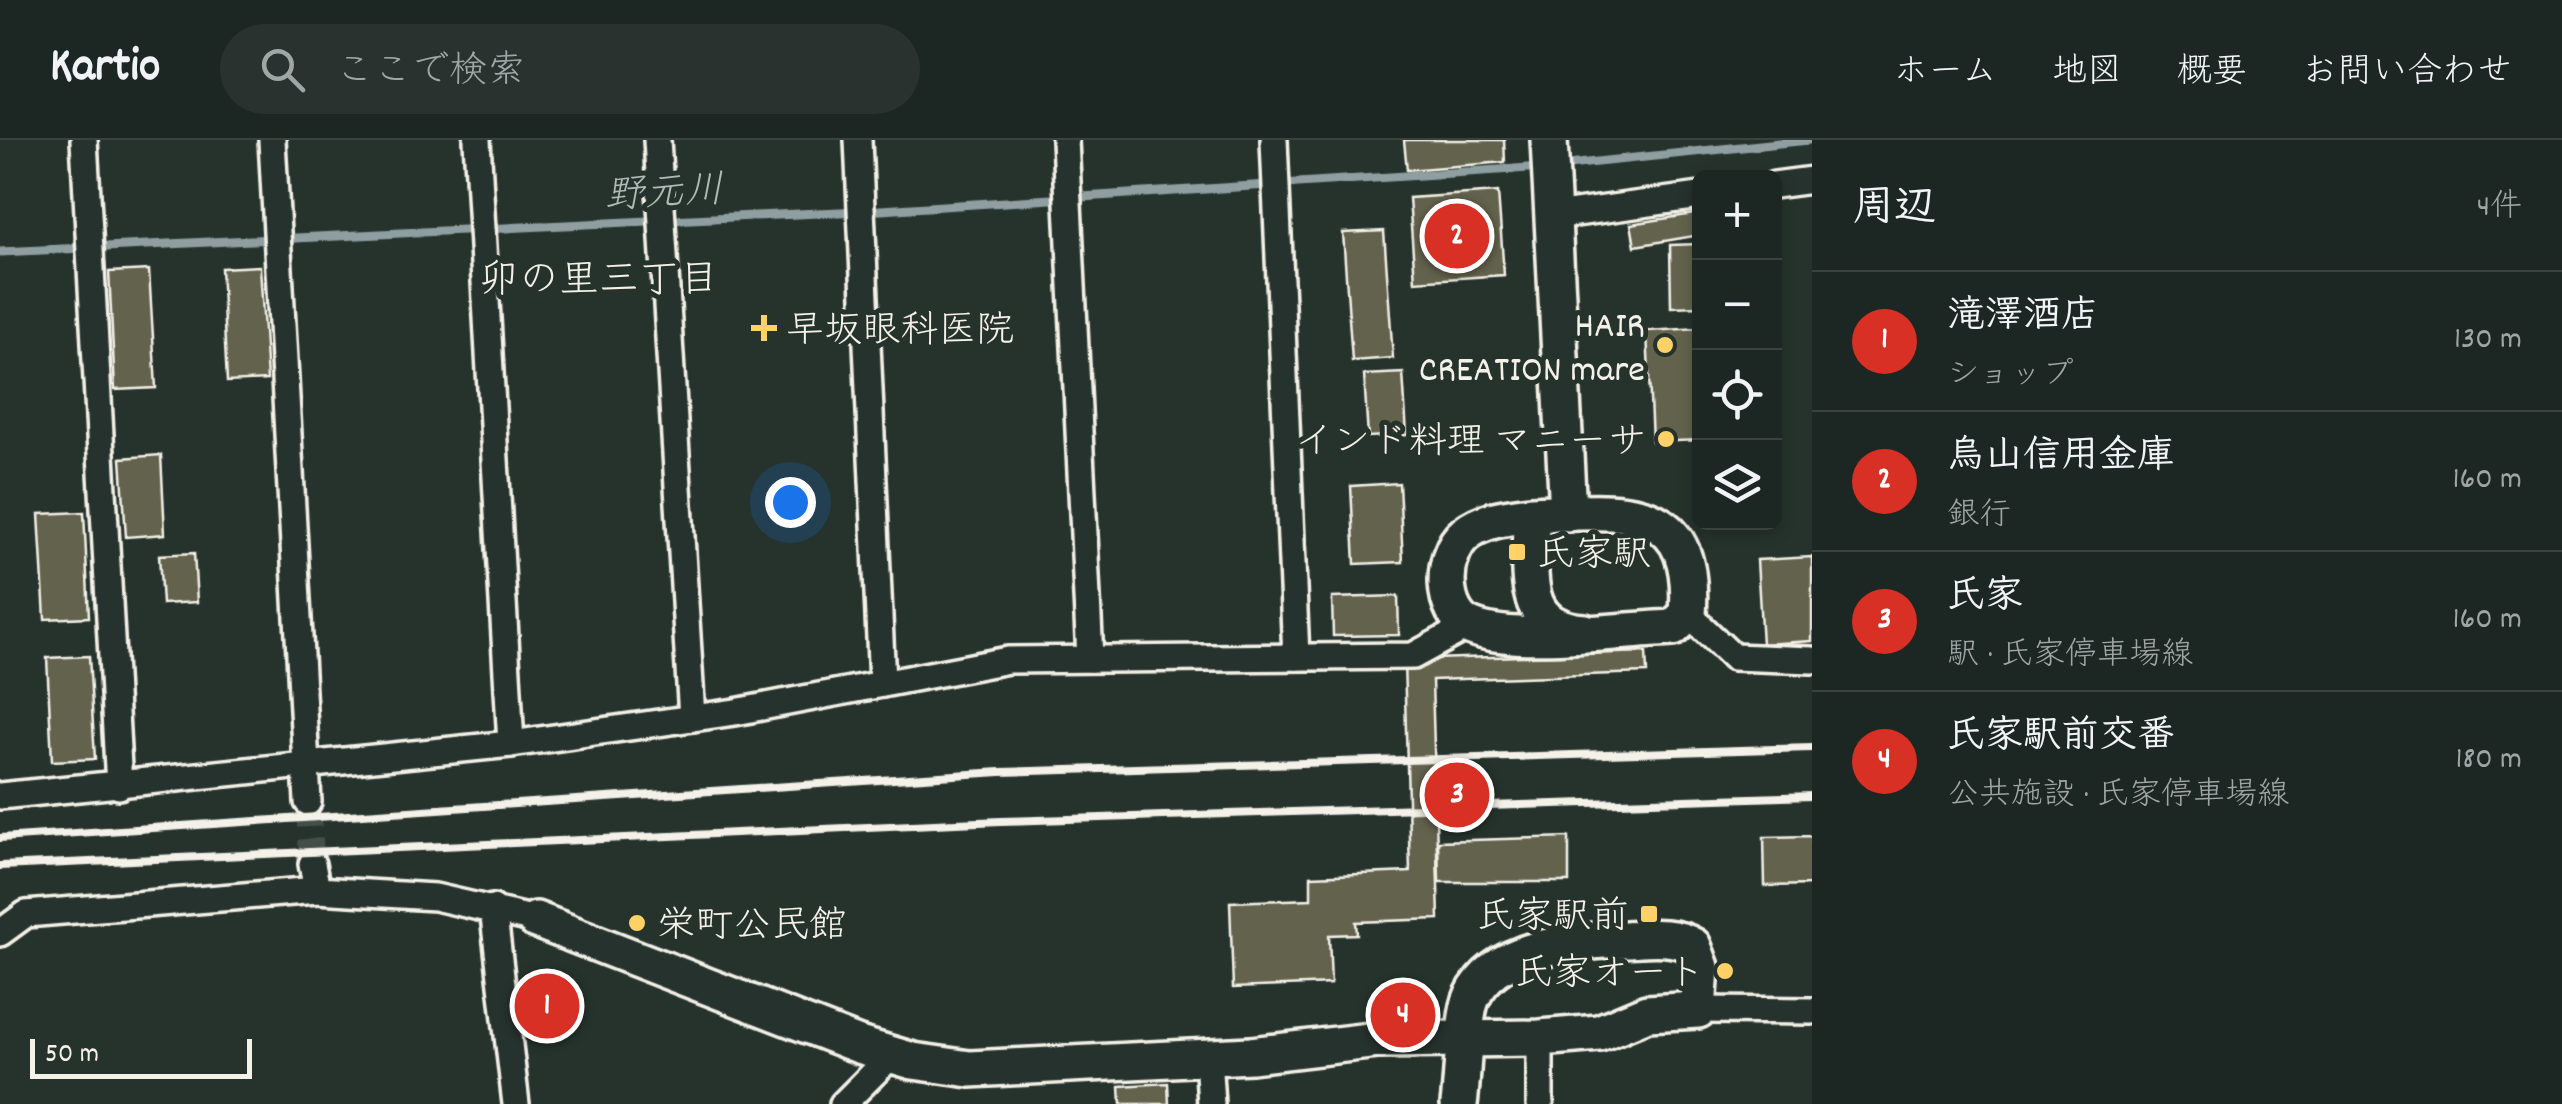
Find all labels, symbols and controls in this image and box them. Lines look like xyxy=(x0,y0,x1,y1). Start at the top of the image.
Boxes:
search box xyxy=(220,24,920,114)
text: Kartio xyxy=(50,35,160,104)
icon: search xyxy=(255,42,310,97)
text: ここで検索 xyxy=(335,46,525,101)
text: ホーム xyxy=(1893,49,1997,99)
text: 地図 xyxy=(2052,49,2122,99)
text: 概要 xyxy=(2177,49,2247,99)
text: お問い合わせ xyxy=(2302,49,2512,99)
water label: 野元川 xyxy=(603,165,726,228)
map controls xyxy=(1692,170,1782,530)
button: + xyxy=(1692,170,1782,260)
text: 周辺 xyxy=(1852,181,1936,241)
text: 4件 xyxy=(2477,186,2522,232)
pin: 2 xyxy=(1424,198,1490,274)
district label: 卯の里三丁目 xyxy=(479,255,719,312)
button: − xyxy=(1692,260,1782,350)
text: 滝澤酒店 xyxy=(1947,291,2099,346)
place label: HAIR CREATION mare xyxy=(1419,301,1645,400)
place label: 早坂眼科医院 xyxy=(786,306,1014,361)
marker: 早坂眼科医院 xyxy=(751,315,777,341)
text: 1 xyxy=(1881,318,1888,364)
text: 130 m xyxy=(2454,318,2522,364)
marker: HAIR CREATION mare xyxy=(1654,334,1676,356)
button: locate xyxy=(1692,350,1782,440)
text: ショップ xyxy=(1947,354,2074,400)
place label: インド料理 マニーサ xyxy=(1295,417,1646,472)
marker: インド料理 マニーサ xyxy=(1655,428,1677,450)
text: 烏山信用金庫 xyxy=(1947,431,2175,486)
button: layers xyxy=(1692,440,1782,530)
text: 2 xyxy=(1878,458,1891,504)
text: 160 m xyxy=(2453,458,2522,504)
your location xyxy=(765,477,816,528)
text: 銀行 xyxy=(1947,494,2011,540)
place label: 氏家駅 xyxy=(1537,530,1651,585)
marker: 氏家駅 xyxy=(1506,541,1528,563)
text: 氏家 xyxy=(1947,571,2023,626)
text: 3 xyxy=(1877,598,1892,644)
text: 160 m xyxy=(2453,598,2522,644)
text: 駅 · 氏家停車場線 xyxy=(1947,634,2193,680)
text: 氏家駅前交番 xyxy=(1947,711,2175,766)
text: 4 xyxy=(1878,738,1891,784)
text: 180 m xyxy=(2455,738,2522,784)
pin: 3 xyxy=(1424,758,1490,832)
text: 公共施設 · 氏家停車場線 xyxy=(1947,774,2289,820)
place label: 氏家駅前 xyxy=(1477,892,1629,947)
place label: 栄町公民館 xyxy=(657,901,847,956)
marker: 氏家駅前 xyxy=(1638,903,1660,925)
marker: 栄町公民館 xyxy=(626,912,648,934)
place label: 氏家オート xyxy=(1515,949,1705,1004)
marker: 氏家オート xyxy=(1714,960,1736,982)
pin: 1 xyxy=(514,968,580,1044)
pin: 4 xyxy=(1370,978,1436,1052)
scale bar xyxy=(30,1034,252,1078)
text: 50 m xyxy=(45,1036,99,1076)

